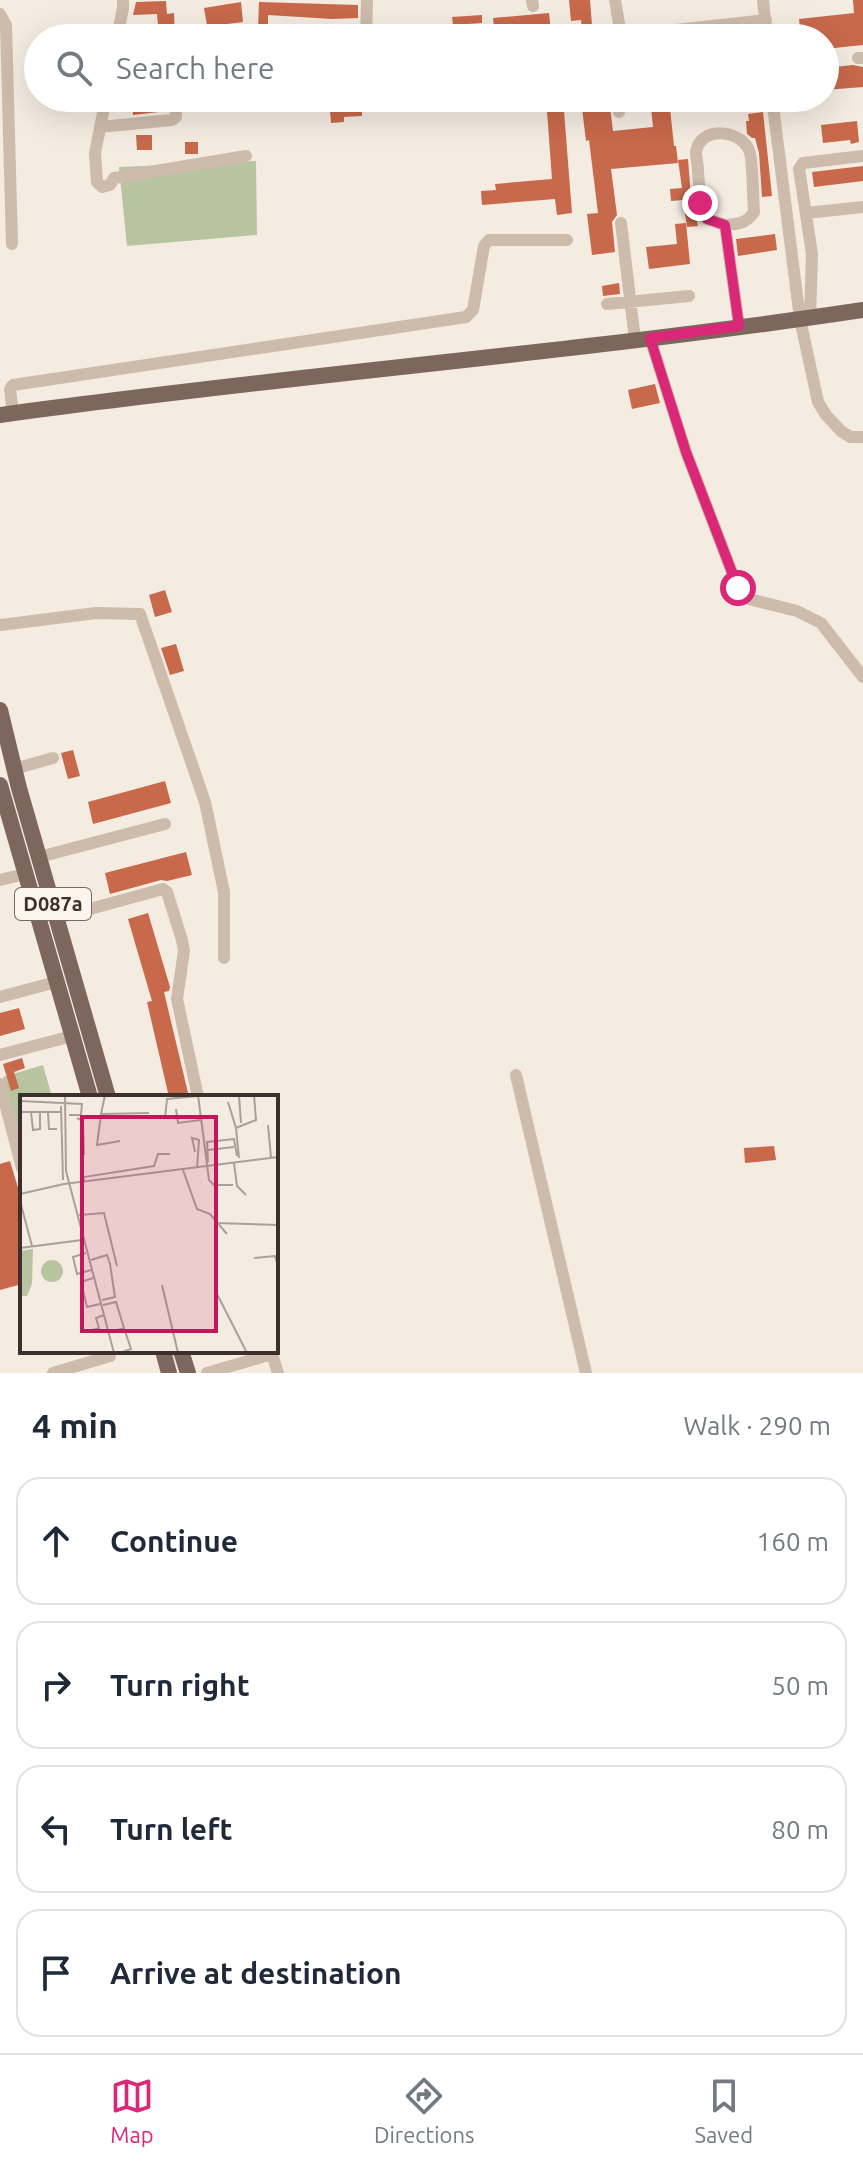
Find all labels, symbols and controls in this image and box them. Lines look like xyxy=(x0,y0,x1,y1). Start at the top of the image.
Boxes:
search box xyxy=(24,24,839,112)
icon: search xyxy=(52,46,96,90)
text: Search here xyxy=(116,51,275,85)
route end xyxy=(682,185,718,221)
route start xyxy=(720,570,756,606)
road number: D087a xyxy=(15,888,91,920)
inset map xyxy=(20,1095,278,1353)
text: 4 min xyxy=(32,1406,118,1444)
text: Walk · 290 m xyxy=(683,1411,831,1440)
icon: ahead xyxy=(34,1519,78,1563)
text: Continue xyxy=(110,1524,238,1558)
text: 160 m xyxy=(757,1527,829,1556)
icon: right xyxy=(34,1663,78,1707)
text: Turn right xyxy=(110,1668,250,1702)
text: 50 m xyxy=(771,1671,829,1700)
icon: left xyxy=(34,1807,78,1851)
text: Turn left xyxy=(110,1812,232,1846)
text: 80 m xyxy=(771,1815,829,1844)
icon: arrive xyxy=(34,1951,78,1995)
text: Arrive at destination xyxy=(110,1956,402,1990)
tab: Map xyxy=(110,2074,154,2147)
tab: Directions xyxy=(374,2074,475,2147)
tab: Saved xyxy=(694,2074,753,2147)

